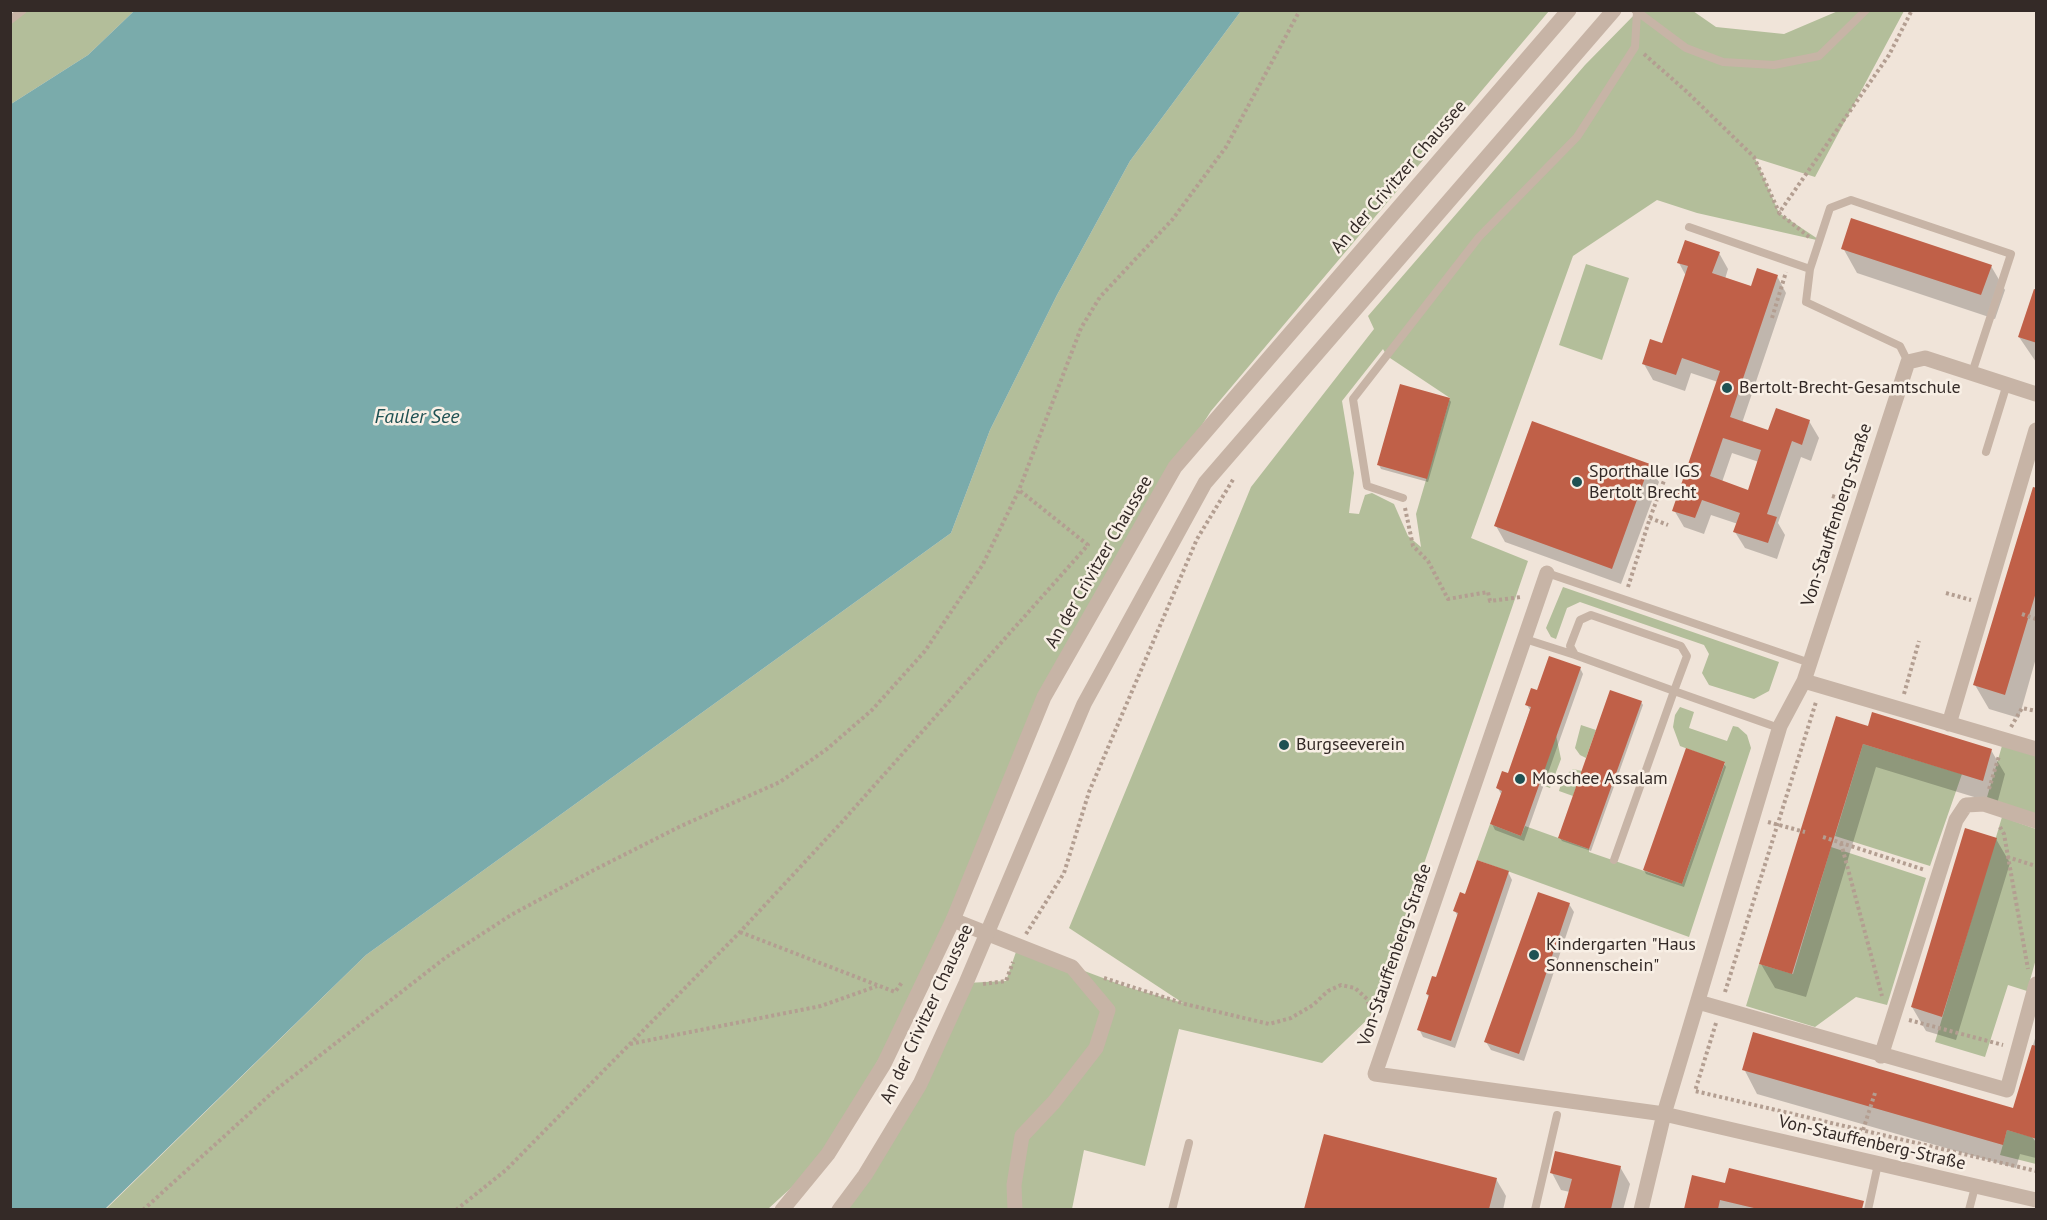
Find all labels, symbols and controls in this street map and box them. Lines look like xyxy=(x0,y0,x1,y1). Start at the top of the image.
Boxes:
street label: An der Crivitzer Chaussee xyxy=(1327,96,1471,258)
place label: Bertolt-Brecht-Gesamtschule xyxy=(1739,377,1961,399)
marker: Bertolt-Brecht-Gesamtschule xyxy=(1720,381,1734,395)
water label: Fauler See xyxy=(375,405,459,429)
street label: Von-Stauffenberg-Straße xyxy=(1797,421,1877,609)
place label: Sporthalle IGS Bertolt Brecht xyxy=(1589,461,1700,504)
street label: An der Crivitzer Chaussee xyxy=(1041,472,1157,652)
marker: Sporthalle IGS Bertolt Brecht xyxy=(1570,475,1584,489)
place label: Burgseeverein xyxy=(1296,734,1405,756)
marker: Burgseeverein xyxy=(1277,738,1291,752)
place label: Moschee Assalam xyxy=(1532,768,1668,790)
marker: Moschee Assalam xyxy=(1513,772,1527,786)
street label: Von-Stauffenberg-Straße xyxy=(1354,861,1436,1049)
street label: An der Crivitzer Chaussee xyxy=(876,921,978,1107)
place label: Kindergarten "Haus Sonnenschein" xyxy=(1546,934,1696,976)
marker: Kindergarten "Haus Sonnenschein" xyxy=(1527,948,1541,962)
street label: Von-Stauffenberg-Straße xyxy=(1776,1111,1968,1175)

